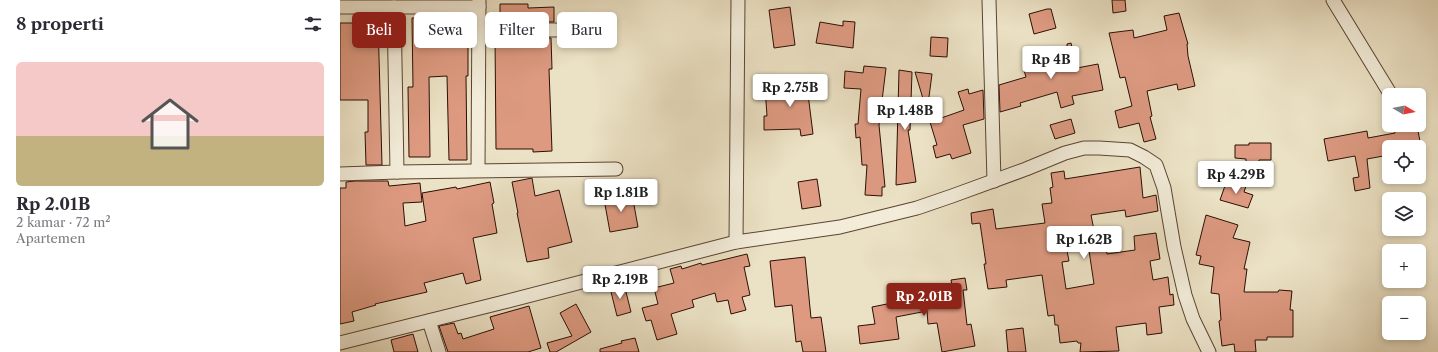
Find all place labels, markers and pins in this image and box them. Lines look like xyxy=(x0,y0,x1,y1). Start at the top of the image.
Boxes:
pin: Rp 4B xyxy=(1023,46,1079,80)
pin: Rp 2.75B xyxy=(749,74,831,108)
pin: Rp 1.48B xyxy=(864,97,946,131)
pin: Rp 4.29B xyxy=(1195,161,1277,195)
pin: Rp 1.81B xyxy=(580,179,662,213)
pin: Rp 1.62B xyxy=(1043,226,1125,260)
pin: Rp 2.19B xyxy=(579,266,661,300)
pin: Rp 2.01B xyxy=(883,283,965,317)

